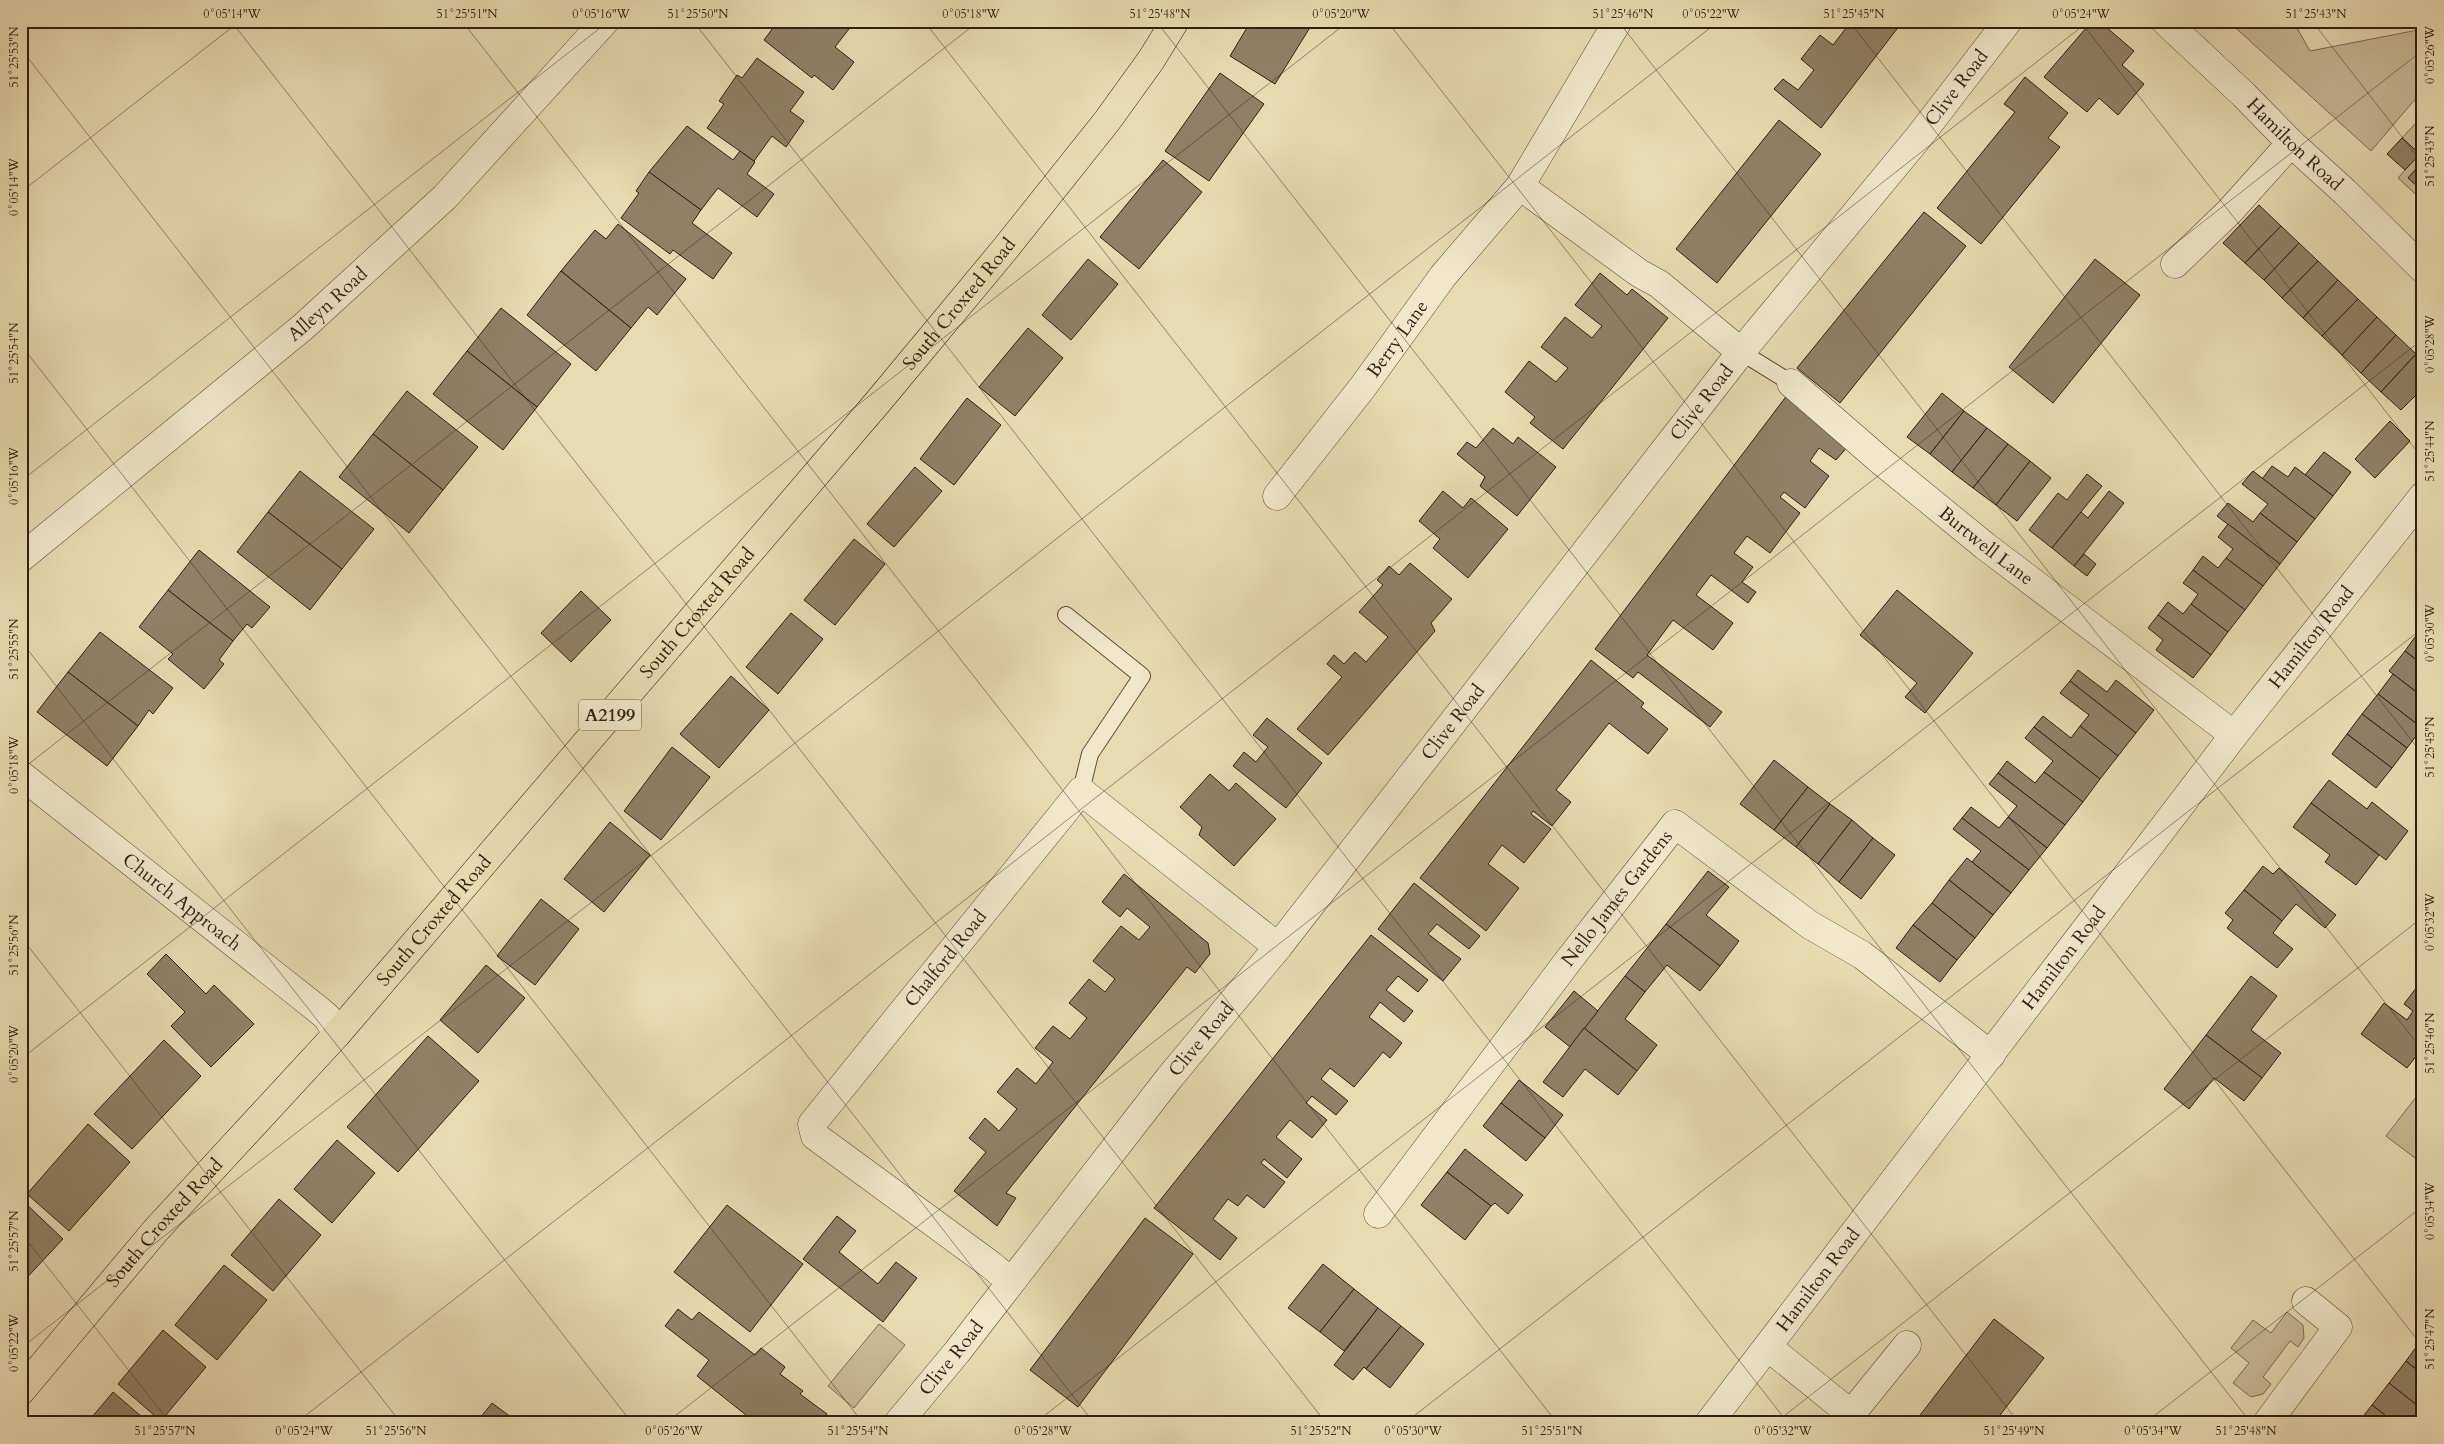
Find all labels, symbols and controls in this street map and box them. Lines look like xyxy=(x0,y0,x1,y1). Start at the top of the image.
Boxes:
text: 0°05'14"W xyxy=(203,6,262,22)
text: 51°25'51"N xyxy=(437,6,498,22)
text: 0°05'16"W xyxy=(572,6,631,22)
text: 51°25'50"N xyxy=(668,6,729,22)
text: 0°05'18"W xyxy=(942,6,1001,22)
text: 51°25'48"N xyxy=(1130,6,1191,22)
text: 0°05'20"W xyxy=(1312,6,1371,22)
text: 51°25'46"N xyxy=(1593,6,1654,22)
text: 0°05'22"W xyxy=(1682,6,1741,22)
text: 51°25'45"N xyxy=(1824,6,1885,22)
text: 0°05'24"W xyxy=(2052,6,2111,22)
text: 51°25'43"N xyxy=(2286,6,2347,22)
text: 0°05'26"W xyxy=(2422,25,2438,84)
text: 51°25'53"N xyxy=(6,26,22,87)
street label: Clive Road xyxy=(1919,44,1994,131)
street label: Hamilton Road xyxy=(2241,92,2348,197)
text: 51°25'43"N xyxy=(2422,125,2438,186)
text: 0°05'14"W xyxy=(6,157,22,216)
street label: South Croxted Road xyxy=(897,233,1022,376)
street label: Alleyn Road xyxy=(282,261,373,347)
street label: Berry Lane xyxy=(1361,295,1434,383)
text: 0°05'28"W xyxy=(2422,314,2438,373)
text: 51°25'54"N xyxy=(6,322,22,383)
street label: Clive Road xyxy=(1664,359,1740,446)
text: 51°25'44"N xyxy=(2422,420,2438,481)
text: 0°05'16"W xyxy=(6,446,22,505)
street label: Burtwell Lane xyxy=(1933,500,2039,591)
street label: South Croxted Road xyxy=(634,542,761,684)
street label: Hamilton Road xyxy=(2262,580,2360,694)
text: 0°05'30"W xyxy=(2422,603,2438,662)
text: 51°25'55"N xyxy=(6,618,22,679)
street label: Clive Road xyxy=(1415,679,1491,766)
road number: A2199 xyxy=(579,700,641,730)
text: 51°25'45"N xyxy=(2422,716,2438,777)
text: 0°05'18"W xyxy=(6,735,22,794)
street label: Nello James Gardens xyxy=(1555,824,1679,972)
street label: Church Approach xyxy=(117,847,247,957)
street label: South Croxted Road xyxy=(371,850,497,992)
text: 0°05'32"W xyxy=(2422,892,2438,951)
street label: Hamilton Road xyxy=(2016,901,2112,1015)
street label: Chalford Road xyxy=(898,905,993,1013)
text: 51°25'56"N xyxy=(6,914,22,975)
street label: Clive Road xyxy=(1162,997,1240,1082)
text: 51°25'46"N xyxy=(2422,1012,2438,1073)
text: 0°05'20"W xyxy=(6,1024,22,1083)
street label: South Croxted Road xyxy=(100,1153,229,1293)
text: 0°05'34"W xyxy=(2422,1181,2438,1240)
text: 51°25'57"N xyxy=(6,1210,22,1271)
street label: Hamilton Road xyxy=(1770,1223,1866,1337)
text: 51°25'47"N xyxy=(2422,1308,2438,1369)
text: 0°05'22"W xyxy=(6,1313,22,1372)
street label: Clive Road xyxy=(913,1315,990,1401)
text: 51°25'57"N xyxy=(135,1423,196,1439)
text: 0°05'24"W xyxy=(275,1423,334,1439)
text: 51°25'56"N xyxy=(366,1423,427,1439)
text: 0°05'26"W xyxy=(645,1423,704,1439)
text: 51°25'54"N xyxy=(828,1423,889,1439)
text: 0°05'28"W xyxy=(1014,1423,1073,1439)
text: 51°25'52"N xyxy=(1291,1423,1352,1439)
text: 0°05'30"W xyxy=(1384,1423,1443,1439)
text: 51°25'51"N xyxy=(1522,1423,1583,1439)
text: 0°05'32"W xyxy=(1754,1423,1813,1439)
text: 51°25'49"N xyxy=(1984,1423,2045,1439)
text: 0°05'34"W xyxy=(2124,1423,2183,1439)
text: 51°25'48"N xyxy=(2216,1423,2277,1439)

